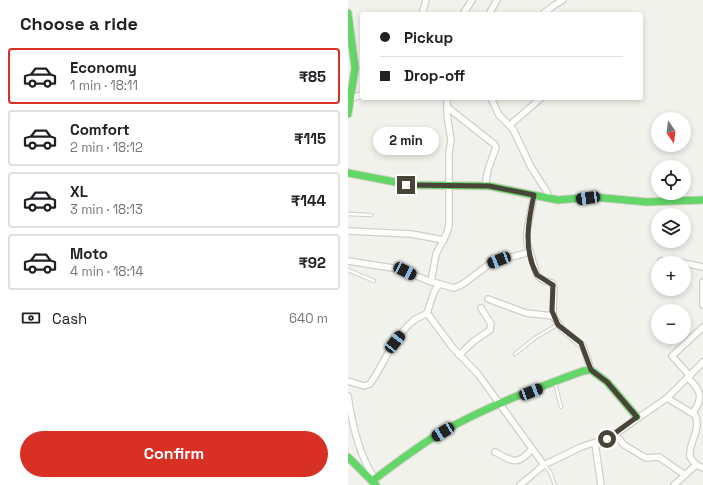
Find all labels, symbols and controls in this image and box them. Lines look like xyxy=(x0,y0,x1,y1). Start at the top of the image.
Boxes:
text: Choose a ride xyxy=(20,12,138,35)
text: Pickup xyxy=(404,28,453,47)
icon: car xyxy=(22,58,58,94)
text: Economy xyxy=(70,58,137,77)
text: Drop-off xyxy=(404,66,465,85)
text: ₹85 xyxy=(299,67,326,86)
text: 1 min · 18:11 xyxy=(70,77,138,94)
north arrow xyxy=(651,112,691,152)
map controls xyxy=(651,112,691,344)
icon: car xyxy=(22,120,58,156)
text: Comfort xyxy=(70,120,130,139)
callout: 2 min xyxy=(373,127,439,155)
text: ₹115 xyxy=(294,129,326,148)
text: 2 min xyxy=(389,132,423,149)
text: 2 min · 18:12 xyxy=(70,139,143,156)
button: locate xyxy=(651,160,691,200)
route end xyxy=(397,176,415,194)
icon: car xyxy=(22,182,58,218)
text: XL xyxy=(70,182,88,201)
car xyxy=(575,190,601,206)
text: ₹144 xyxy=(291,191,326,210)
text: 3 min · 18:13 xyxy=(70,201,143,218)
button: layers xyxy=(651,208,691,248)
icon: car xyxy=(22,244,58,280)
text: Moto xyxy=(70,244,108,263)
car xyxy=(486,250,512,270)
text: ₹92 xyxy=(298,253,326,272)
button: + xyxy=(651,256,691,296)
car xyxy=(392,260,418,282)
text: 4 min · 18:14 xyxy=(70,263,143,280)
button: − xyxy=(651,304,691,344)
icon: cash xyxy=(20,307,42,329)
text: Cash xyxy=(52,309,87,328)
text: 640 m xyxy=(289,310,328,327)
car xyxy=(383,329,407,355)
car xyxy=(518,382,544,402)
car xyxy=(430,421,456,443)
route start xyxy=(598,430,616,448)
button: Confirm xyxy=(20,431,328,477)

